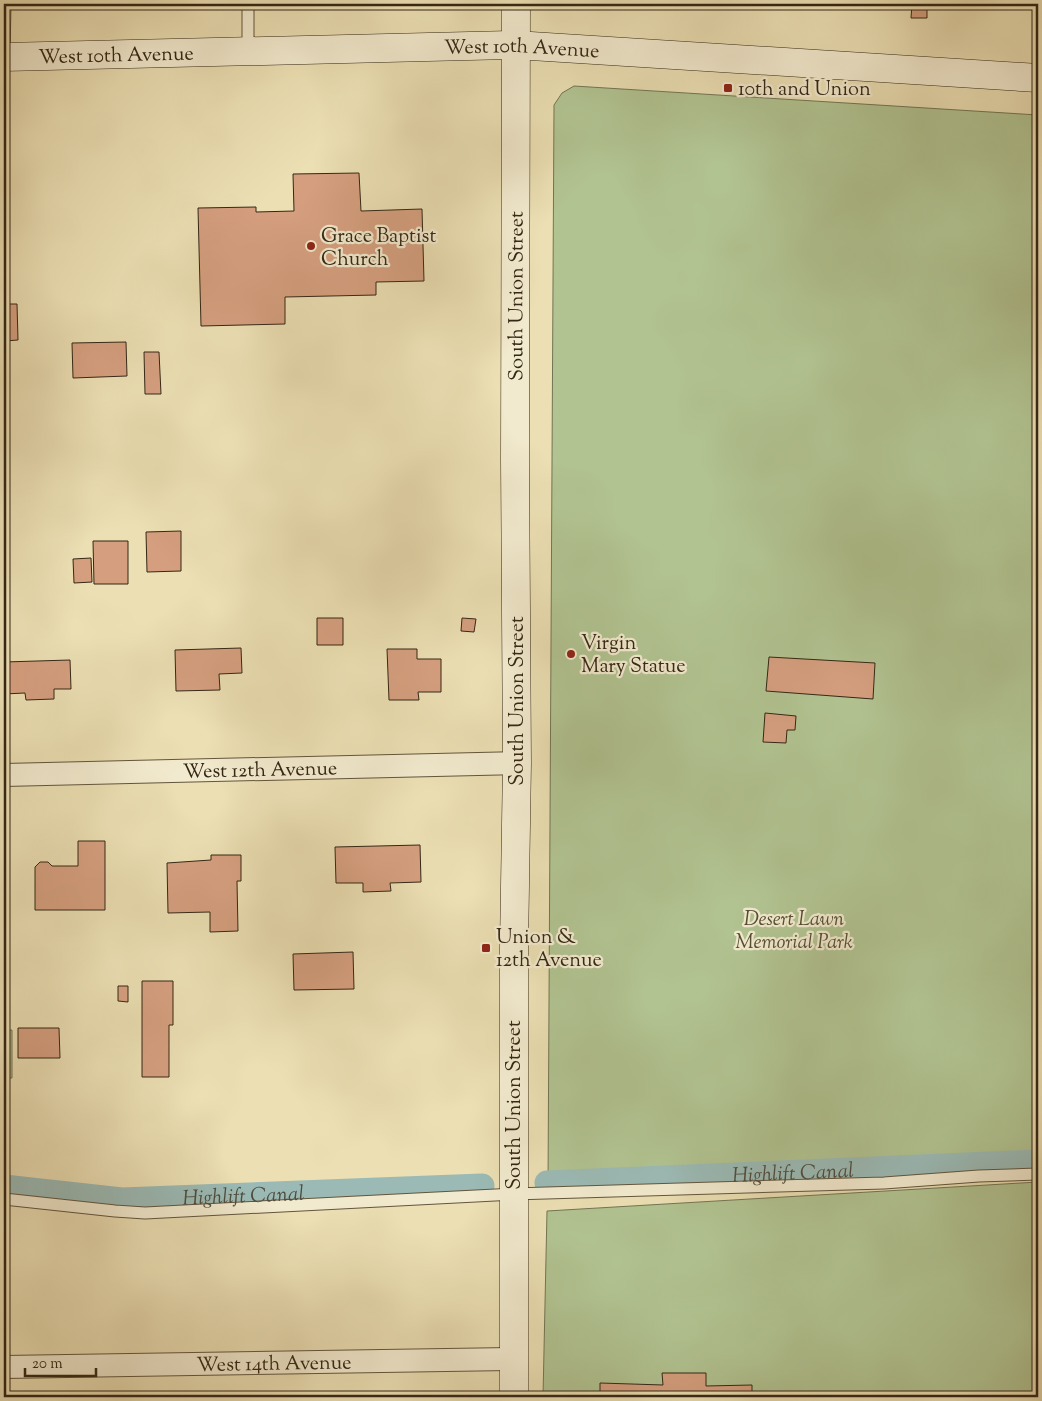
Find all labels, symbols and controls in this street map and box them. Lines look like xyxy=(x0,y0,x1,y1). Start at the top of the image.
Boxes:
street label: West 10th Avenue xyxy=(444,33,600,67)
street label: West 10th Avenue xyxy=(38,41,194,73)
place label: 10th and Union xyxy=(738,76,871,105)
marker: 10th and Union xyxy=(722,82,734,94)
street label: South Union Street xyxy=(503,211,533,381)
place label: Grace Baptist Church xyxy=(321,223,436,275)
marker: Grace Baptist Church xyxy=(305,240,317,252)
street label: South Union Street xyxy=(504,616,533,786)
place label: Virgin Mary Statue xyxy=(581,630,686,682)
marker: Virgin Mary Statue xyxy=(565,648,577,660)
street label: West 12th Avenue xyxy=(182,755,338,788)
park label: Desert Lawn Memorial Park xyxy=(735,906,853,958)
place label: Union & 12th Avenue xyxy=(496,924,602,976)
marker: Union & 12th Avenue xyxy=(480,942,492,954)
street label: South Union Street xyxy=(501,1020,530,1190)
water label: Highlift Canal xyxy=(731,1157,854,1192)
water label: Highlift Canal xyxy=(182,1180,305,1215)
scale bar xyxy=(25,1346,96,1378)
street label: West 14th Avenue xyxy=(196,1350,352,1381)
text: 20 m xyxy=(32,1354,63,1375)

